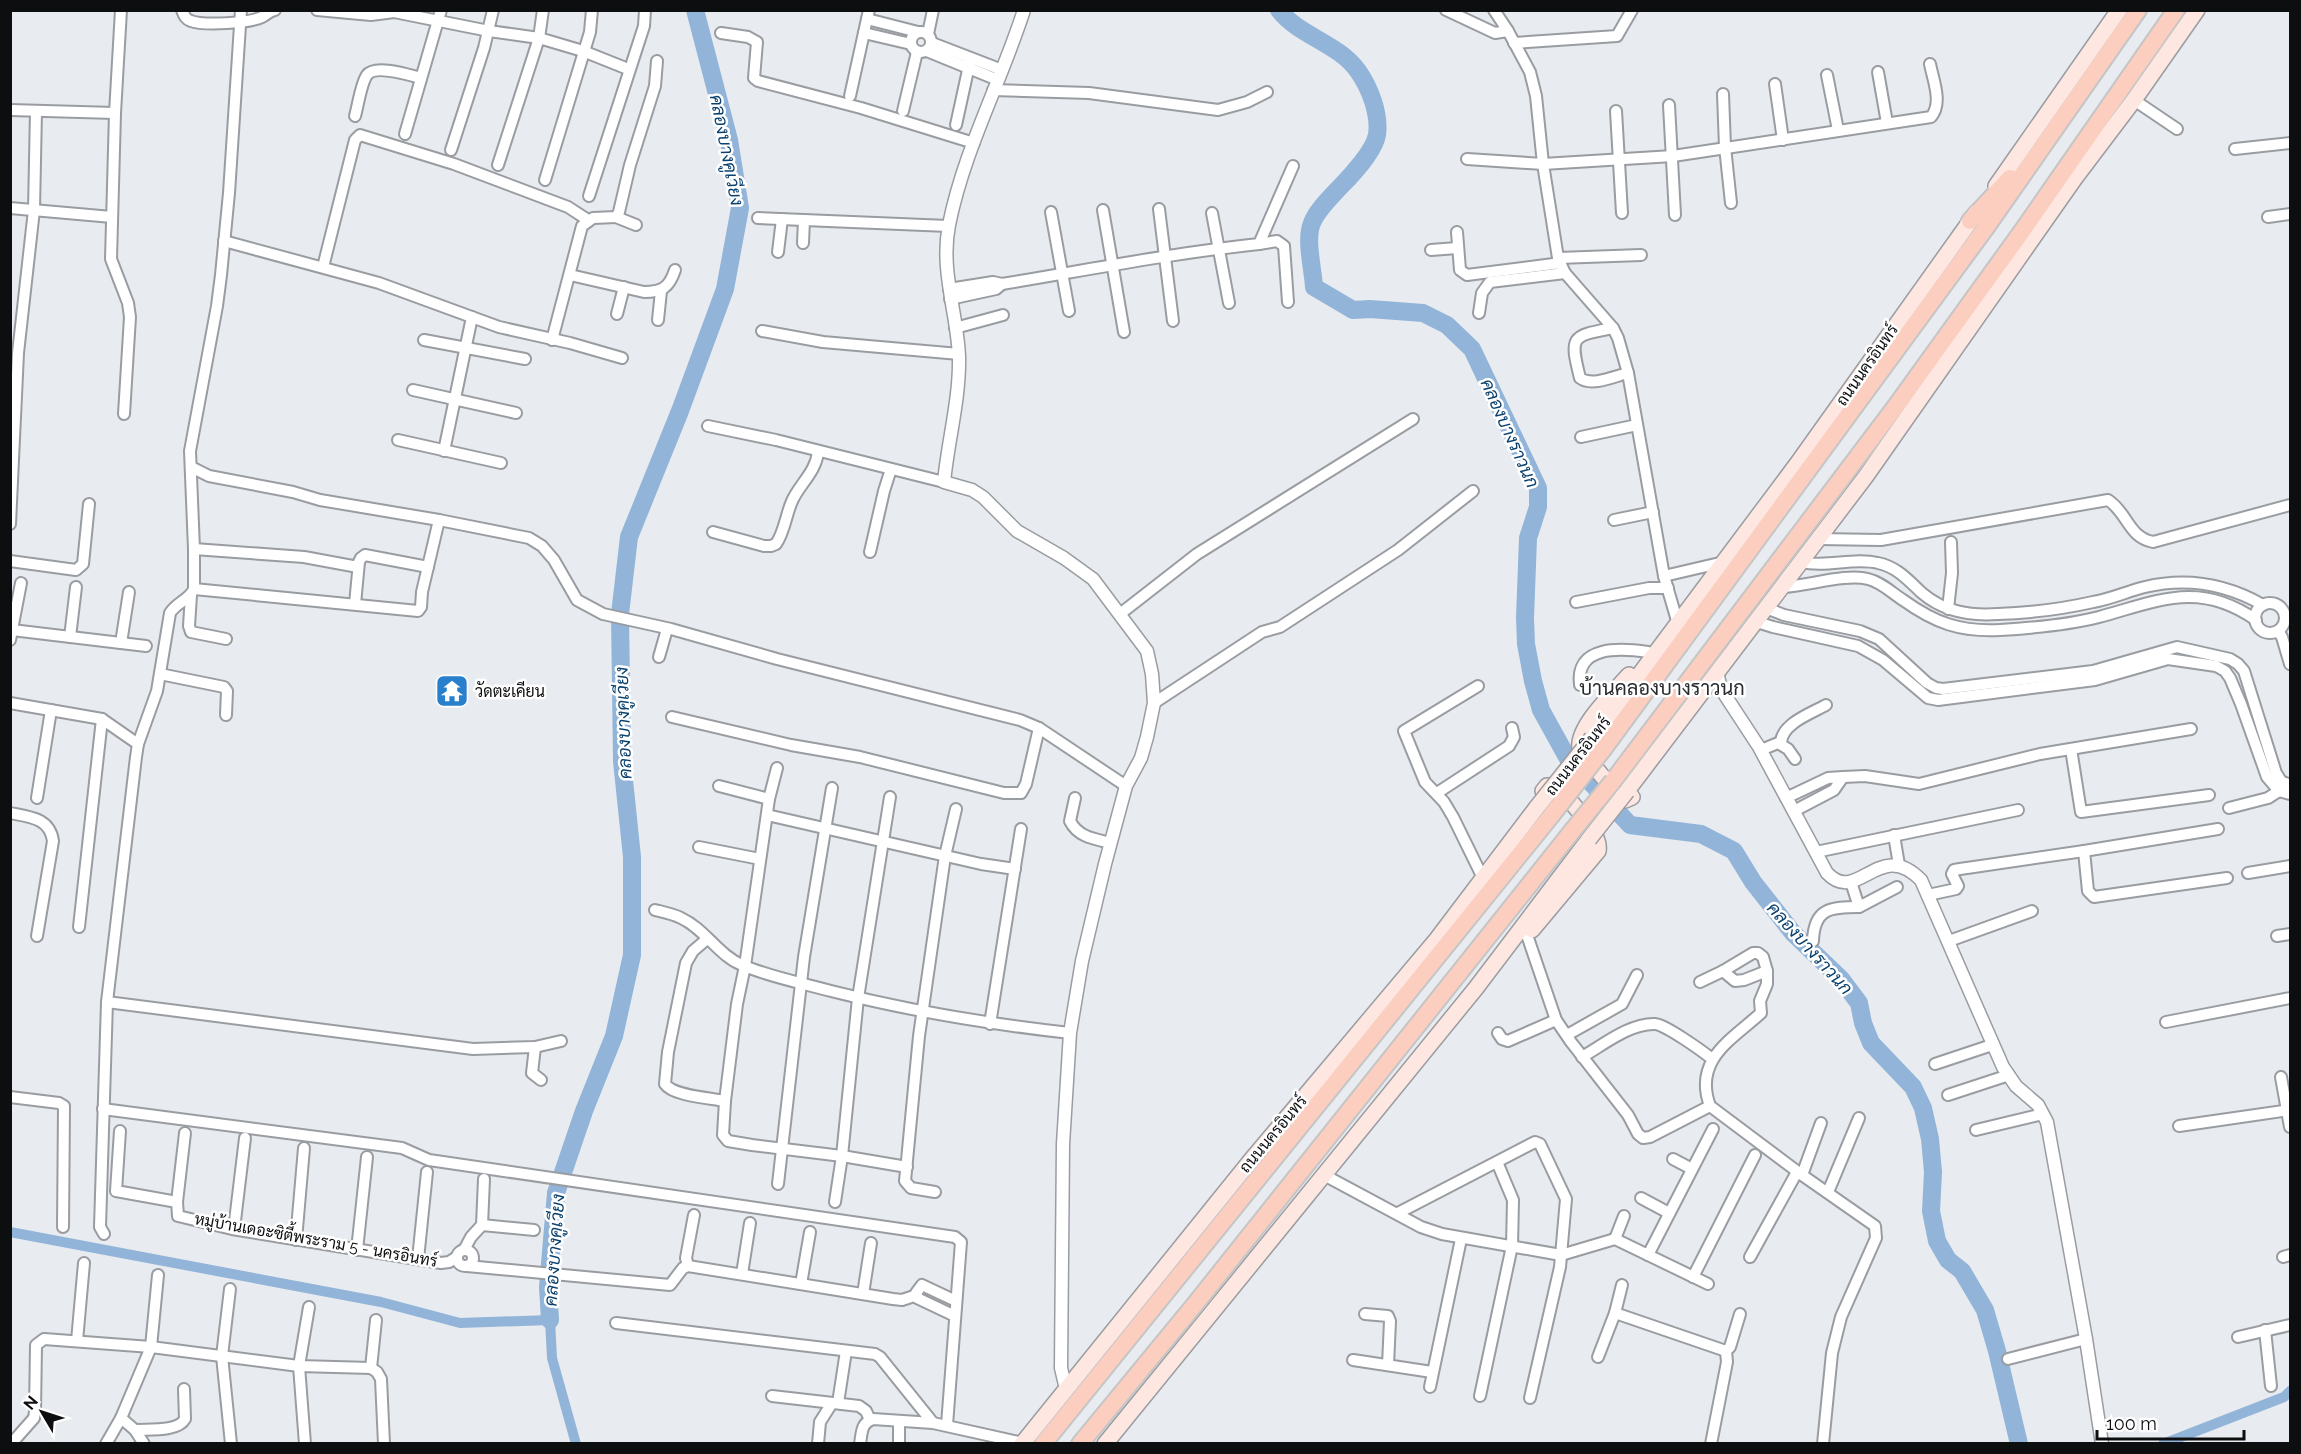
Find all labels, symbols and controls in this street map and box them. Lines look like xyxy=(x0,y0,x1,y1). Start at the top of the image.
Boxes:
water label: คลองบางคูเวียง xyxy=(703,92,750,208)
street label: ถนนนครอินทร์ xyxy=(1829,319,1902,409)
water label: คลองบางราวนก xyxy=(1477,375,1543,491)
water label: คลองบางคูเวียง xyxy=(609,666,638,780)
temple icon: วัดตะเคียน xyxy=(434,673,470,709)
district label: บ้านคลองบางราวนก xyxy=(1579,676,1745,700)
place label: วัดตะเคียน xyxy=(475,680,545,701)
street label: ถนนนครอินทร์ xyxy=(1539,711,1615,799)
water label: คลองบางราวนก xyxy=(1763,897,1857,999)
street label: ถนนนครอินทร์ xyxy=(1233,1089,1311,1177)
water label: คลองบางคูเวียง xyxy=(538,1193,571,1307)
street label: หมู่บ้านเดอะซิตี้พระราม 5 - นครอินทร์ xyxy=(193,1204,440,1273)
north arrow xyxy=(12,1382,72,1442)
text: N xyxy=(20,1392,42,1414)
scale bar xyxy=(2097,1403,2244,1441)
text: 100 m xyxy=(2106,1413,2157,1434)

